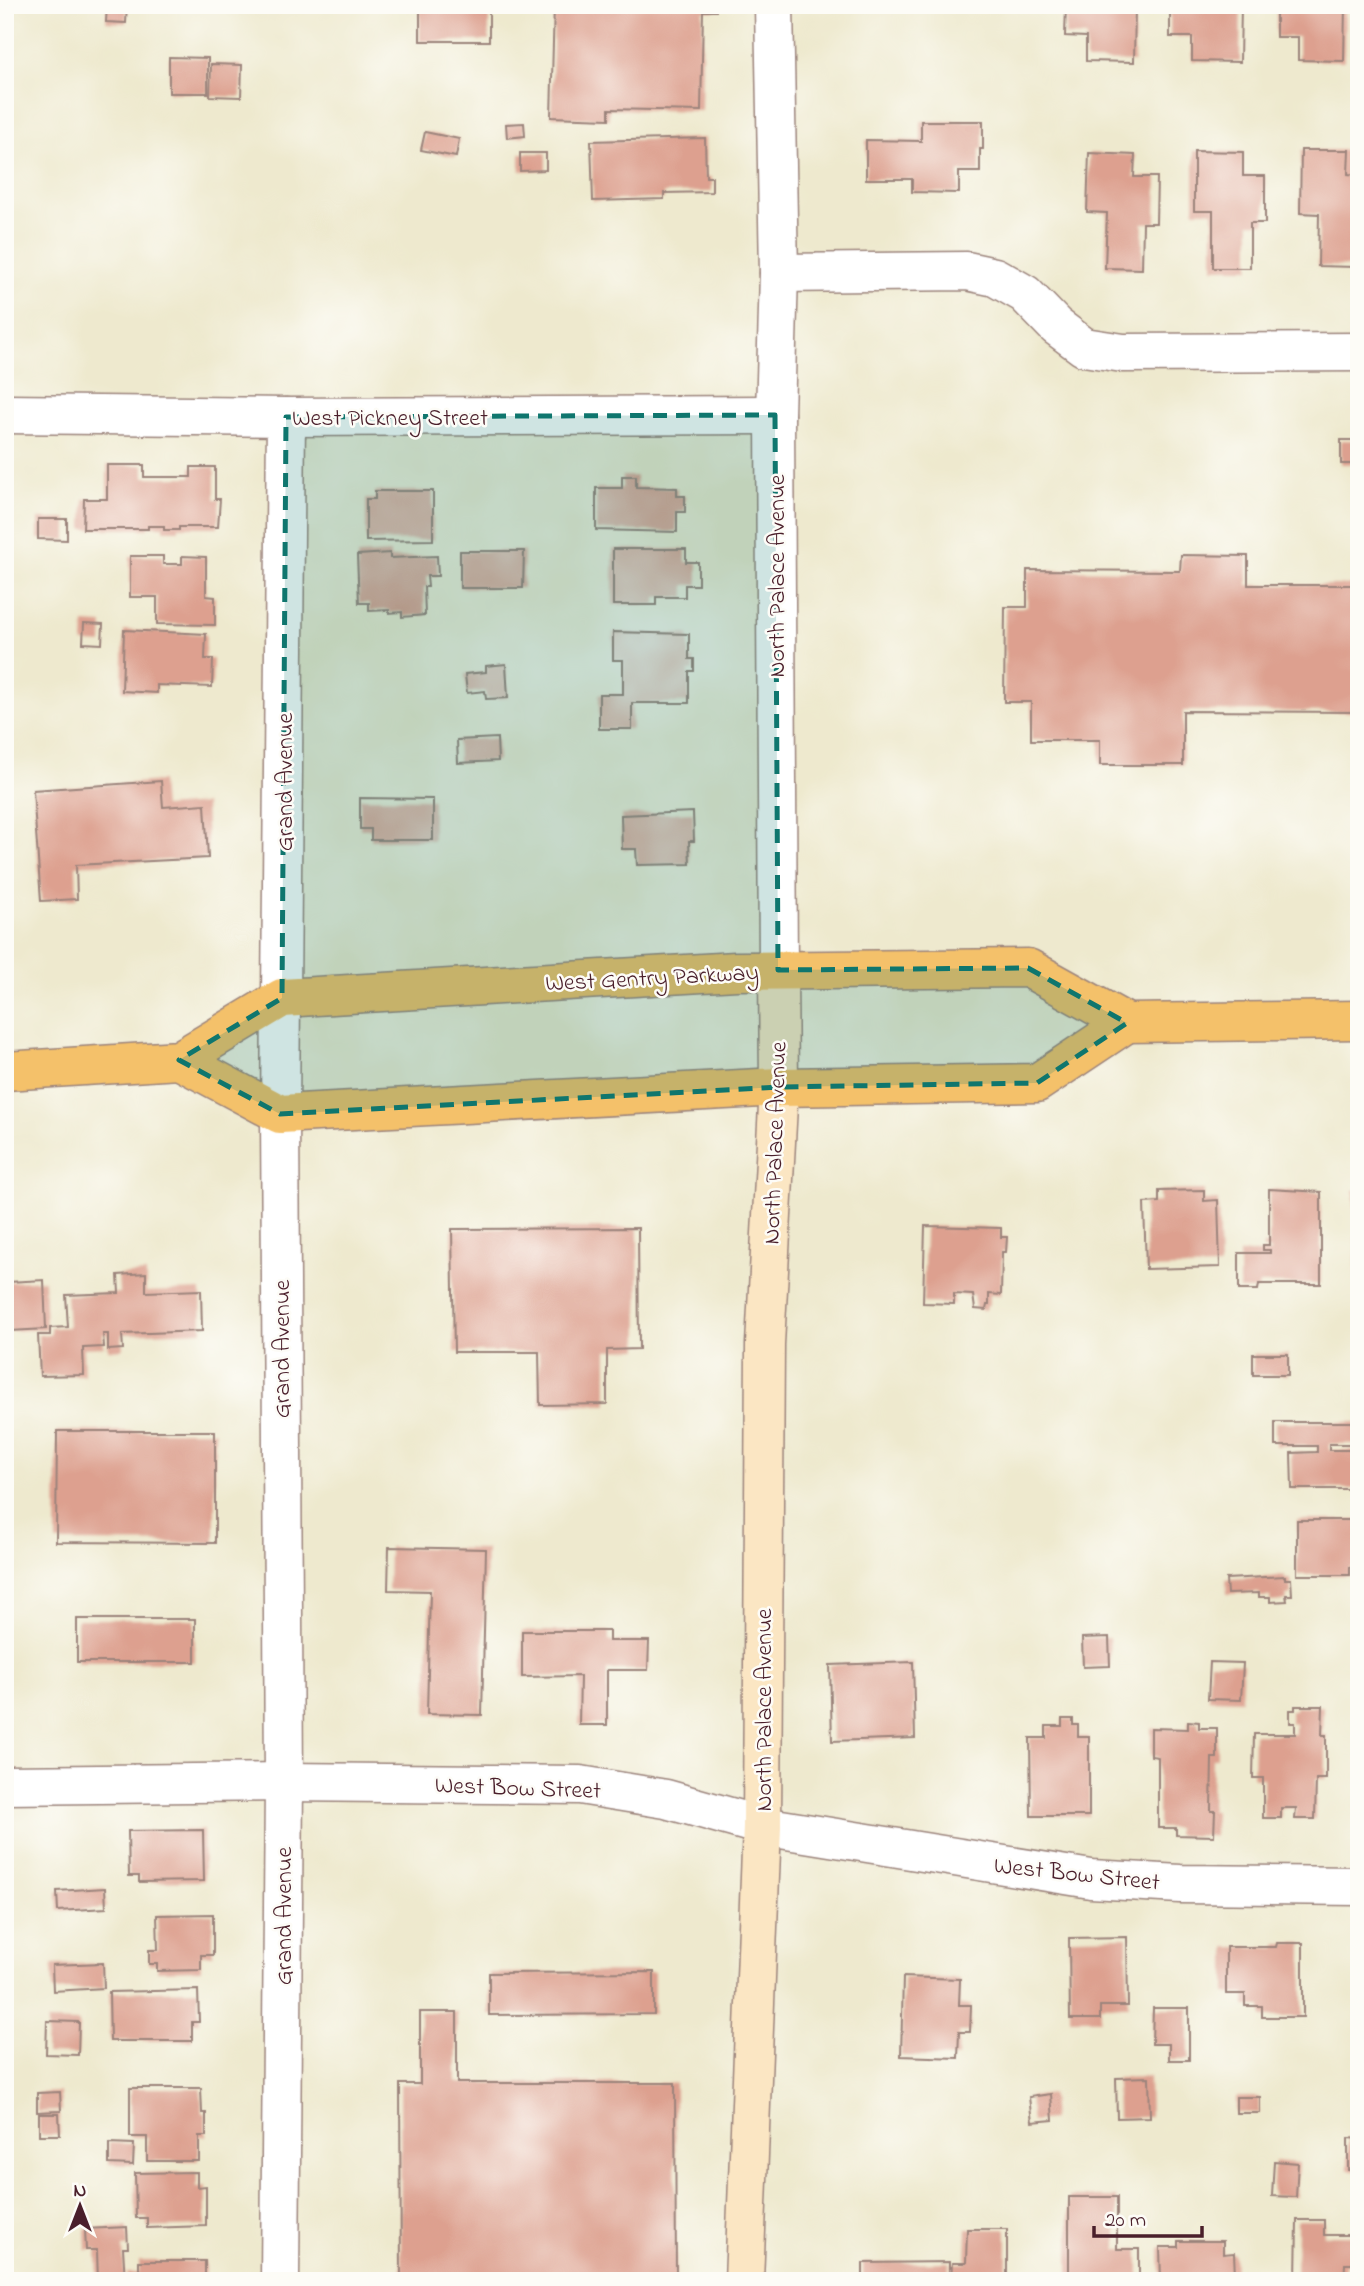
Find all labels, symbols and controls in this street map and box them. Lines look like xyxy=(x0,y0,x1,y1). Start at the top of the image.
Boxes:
street label: West Pickney Street xyxy=(292,402,488,438)
street label: North Palace Avenue xyxy=(761,474,796,678)
street label: Grand Avenue xyxy=(269,712,304,851)
street label: West Gentry Parkway xyxy=(545,956,760,1004)
street label: North Palace Avenue xyxy=(755,1041,798,1245)
street label: Grand Avenue xyxy=(266,1279,301,1418)
street label: North Palace Avenue xyxy=(748,1608,783,1812)
street label: West Bow Street xyxy=(434,1769,602,1810)
street label: Grand Avenue xyxy=(268,1846,303,1985)
street label: West Bow Street xyxy=(992,1849,1161,1902)
north arrow xyxy=(46,2170,116,2240)
text: N xyxy=(74,2178,87,2205)
scale bar xyxy=(1094,2195,1203,2239)
text: 20 m xyxy=(1105,2206,1146,2236)

